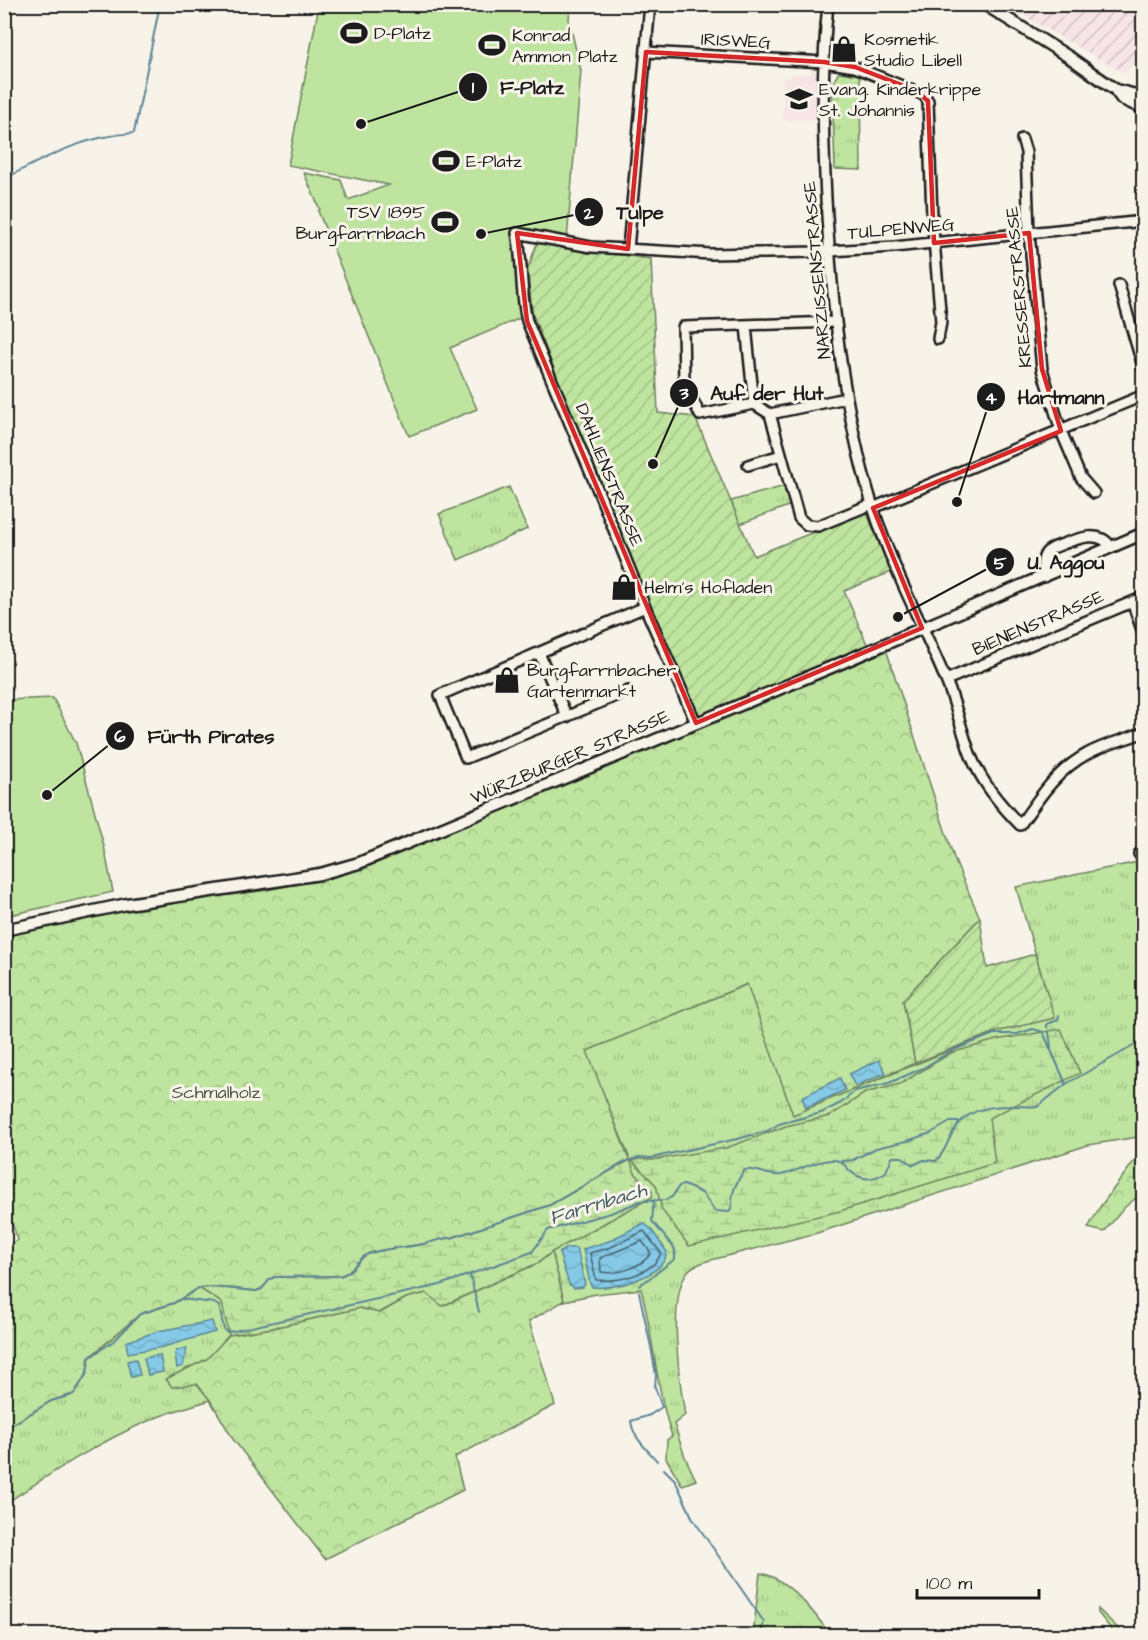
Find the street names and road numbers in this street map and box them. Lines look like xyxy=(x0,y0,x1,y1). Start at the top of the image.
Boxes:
street label: IRISWEG xyxy=(700,27,772,55)
street label: NARZISSENSTRASSE xyxy=(797,180,837,360)
street label: KRESSERSTRASSE xyxy=(999,205,1039,369)
street label: TULPENWEG xyxy=(846,212,956,246)
street label: DAHLIENSTRASSE xyxy=(569,400,649,551)
street label: BIENENSTRASSE xyxy=(969,584,1108,662)
street label: WÜRZBURGER STRASSE xyxy=(467,704,674,810)

